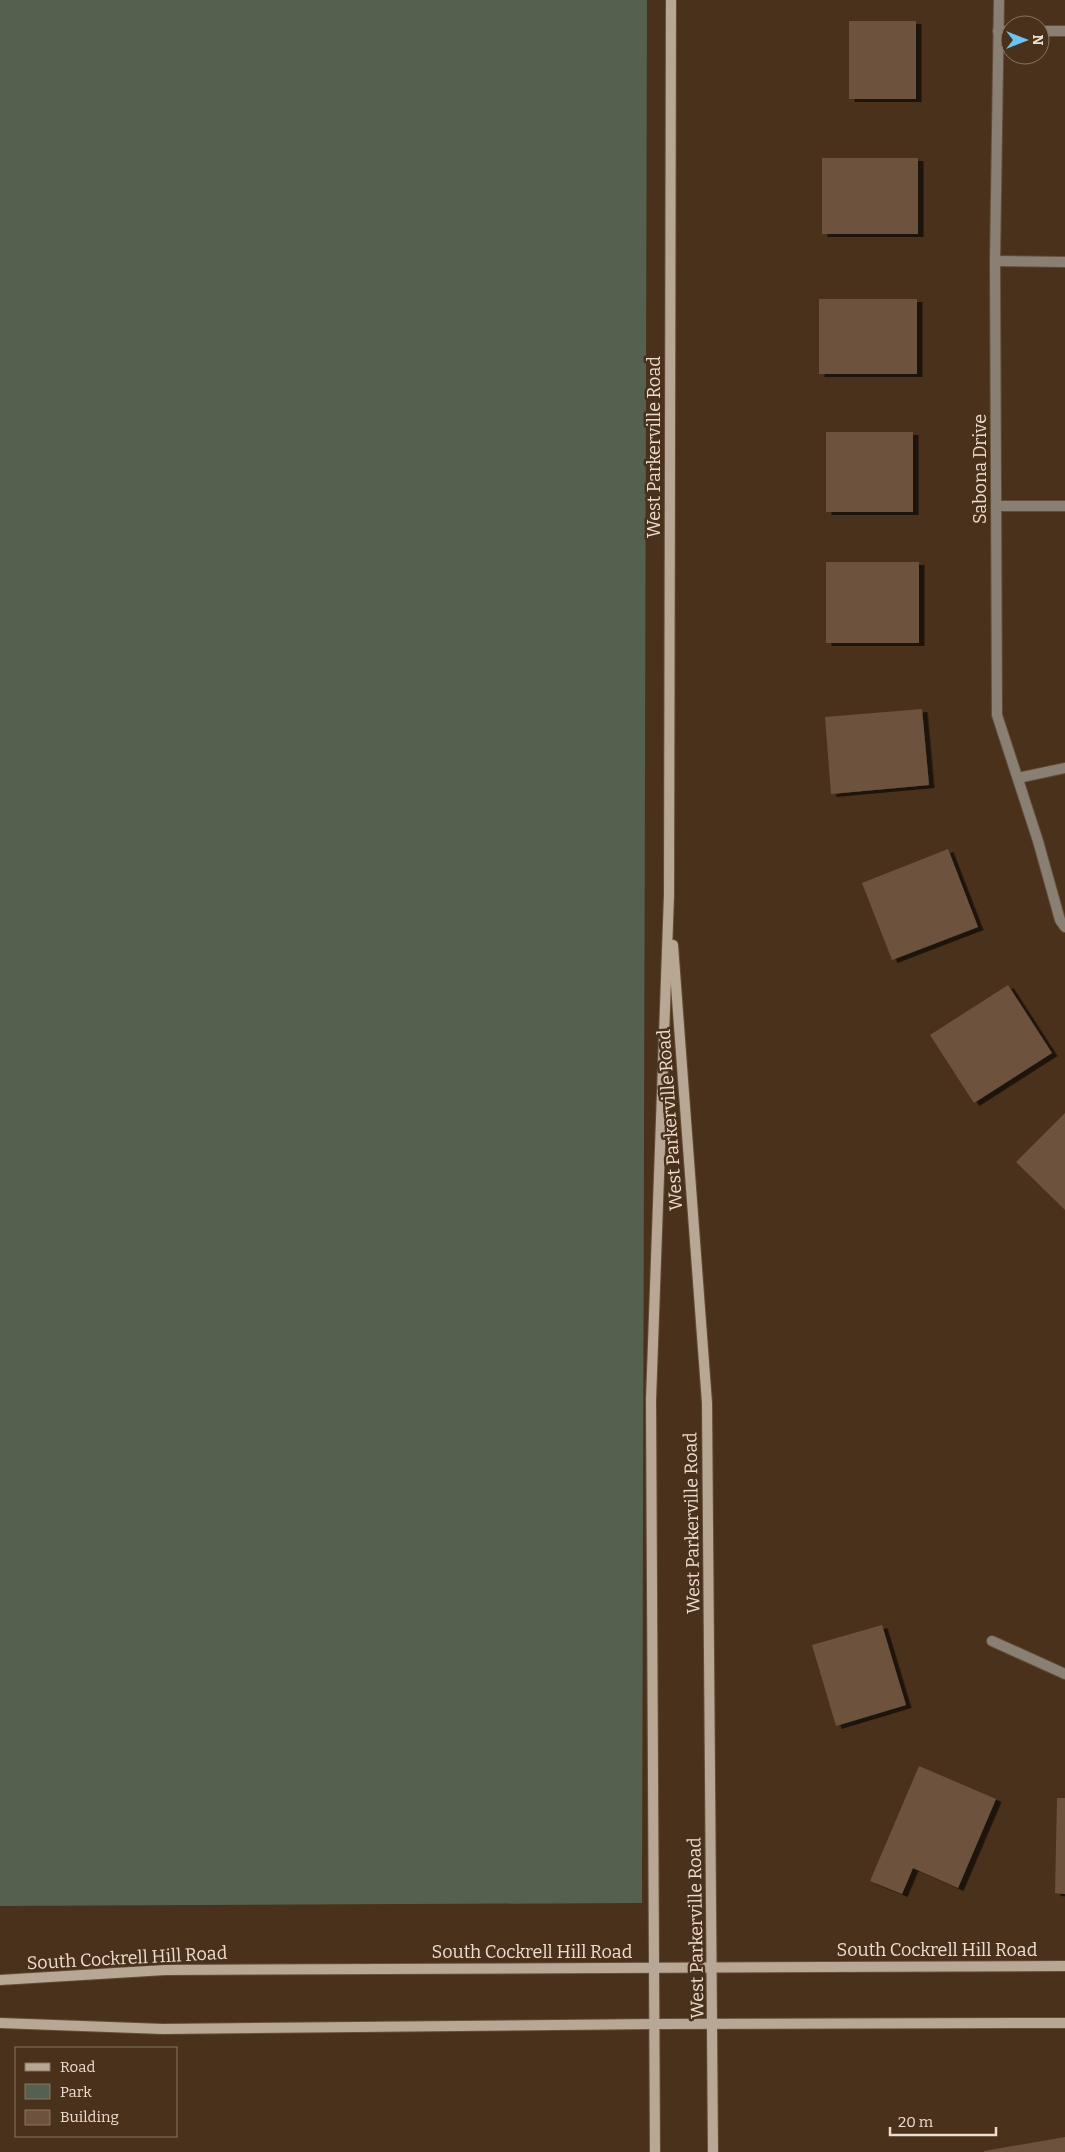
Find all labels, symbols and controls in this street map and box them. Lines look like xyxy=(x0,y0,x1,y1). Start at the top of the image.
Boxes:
north arrow xyxy=(1000,15,1050,65)
text: N xyxy=(1029,35,1046,46)
street label: West Parkerville Road xyxy=(643,356,665,538)
street label: Sabona Drive xyxy=(969,414,991,524)
street label: West Parkerville Road xyxy=(653,1028,687,1211)
street label: West Parkerville Road xyxy=(679,1432,705,1614)
street label: West Parkerville Road xyxy=(683,1837,709,2019)
street label: South Cockrell Hill Road xyxy=(837,1939,1038,1961)
street label: South Cockrell Hill Road xyxy=(432,1941,633,1963)
street label: South Cockrell Hill Road xyxy=(26,1942,228,1974)
legend xyxy=(15,2047,178,2137)
text: Road xyxy=(60,2058,95,2076)
text: Park xyxy=(60,2083,92,2101)
scale bar xyxy=(890,2104,996,2136)
text: Building xyxy=(60,2108,119,2126)
text: 20 m xyxy=(898,2113,934,2131)

